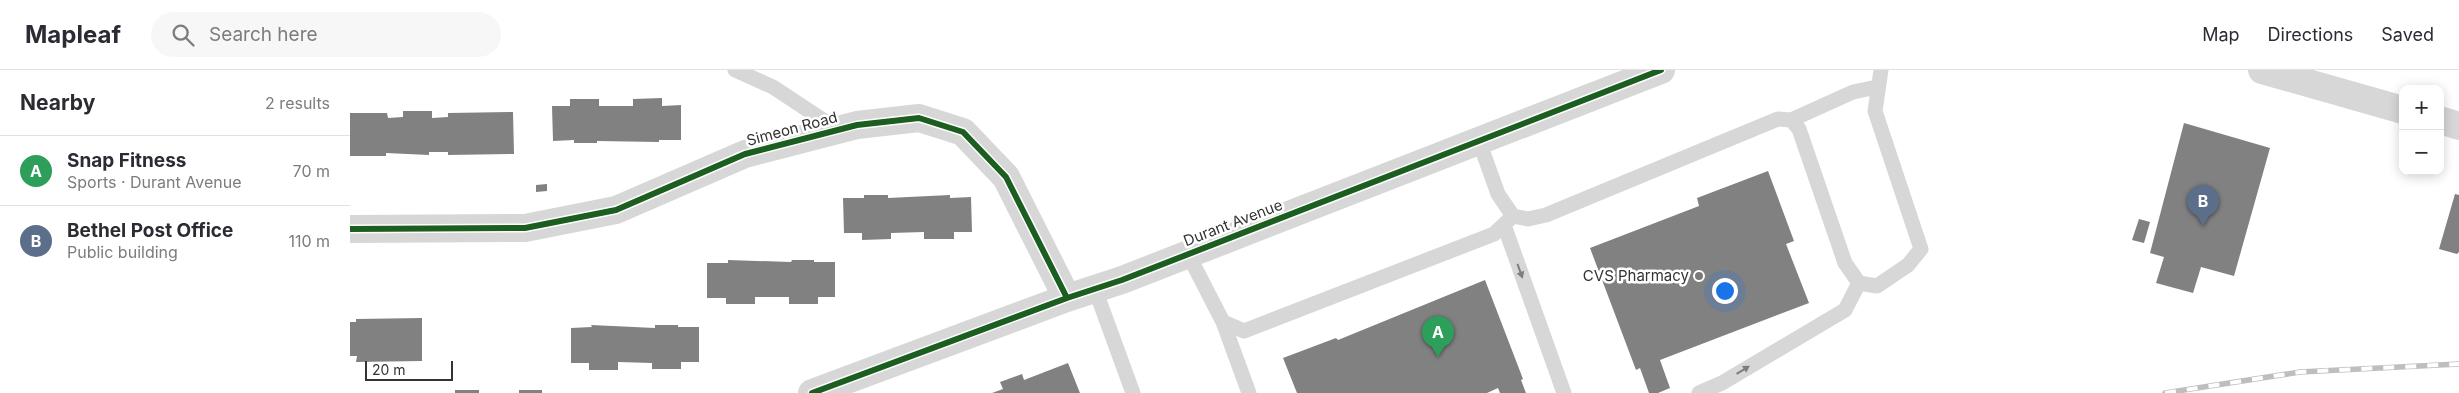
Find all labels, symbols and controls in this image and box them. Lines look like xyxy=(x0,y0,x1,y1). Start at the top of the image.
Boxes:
search box xyxy=(151,12,501,57)
text: Mapleaf xyxy=(25,20,121,49)
icon: search xyxy=(169,21,197,49)
text: Search here xyxy=(209,23,318,46)
text: Map xyxy=(2202,24,2240,45)
text: Directions xyxy=(2268,24,2353,45)
text: Saved xyxy=(2381,24,2434,45)
map controls xyxy=(2399,85,2444,175)
button: + xyxy=(2399,85,2444,130)
text: Nearby xyxy=(20,90,95,115)
text: 2 results xyxy=(265,93,330,113)
street label: Simeon Road xyxy=(744,107,839,150)
button: − xyxy=(2399,130,2444,175)
text: Snap Fitness xyxy=(67,149,186,172)
text: A xyxy=(30,161,42,181)
text: 70 m xyxy=(293,161,330,181)
text: Sports · Durant Avenue xyxy=(67,172,241,192)
pin: B xyxy=(2187,185,2219,226)
street label: Durant Avenue xyxy=(1181,195,1285,250)
text: Bethel Post Office xyxy=(67,219,233,242)
text: B xyxy=(31,231,41,251)
text: 110 m xyxy=(288,231,330,251)
text: Public building xyxy=(67,242,178,262)
one-way arrow xyxy=(1517,263,1524,278)
place label: CVS Pharmacy xyxy=(1583,266,1690,285)
marker: CVS Pharmacy xyxy=(1693,270,1705,282)
your location xyxy=(1712,278,1738,304)
pin: A xyxy=(1422,316,1454,357)
scale bar xyxy=(365,358,452,381)
text: 20 m xyxy=(372,361,406,378)
one-way arrow xyxy=(1736,366,1749,375)

